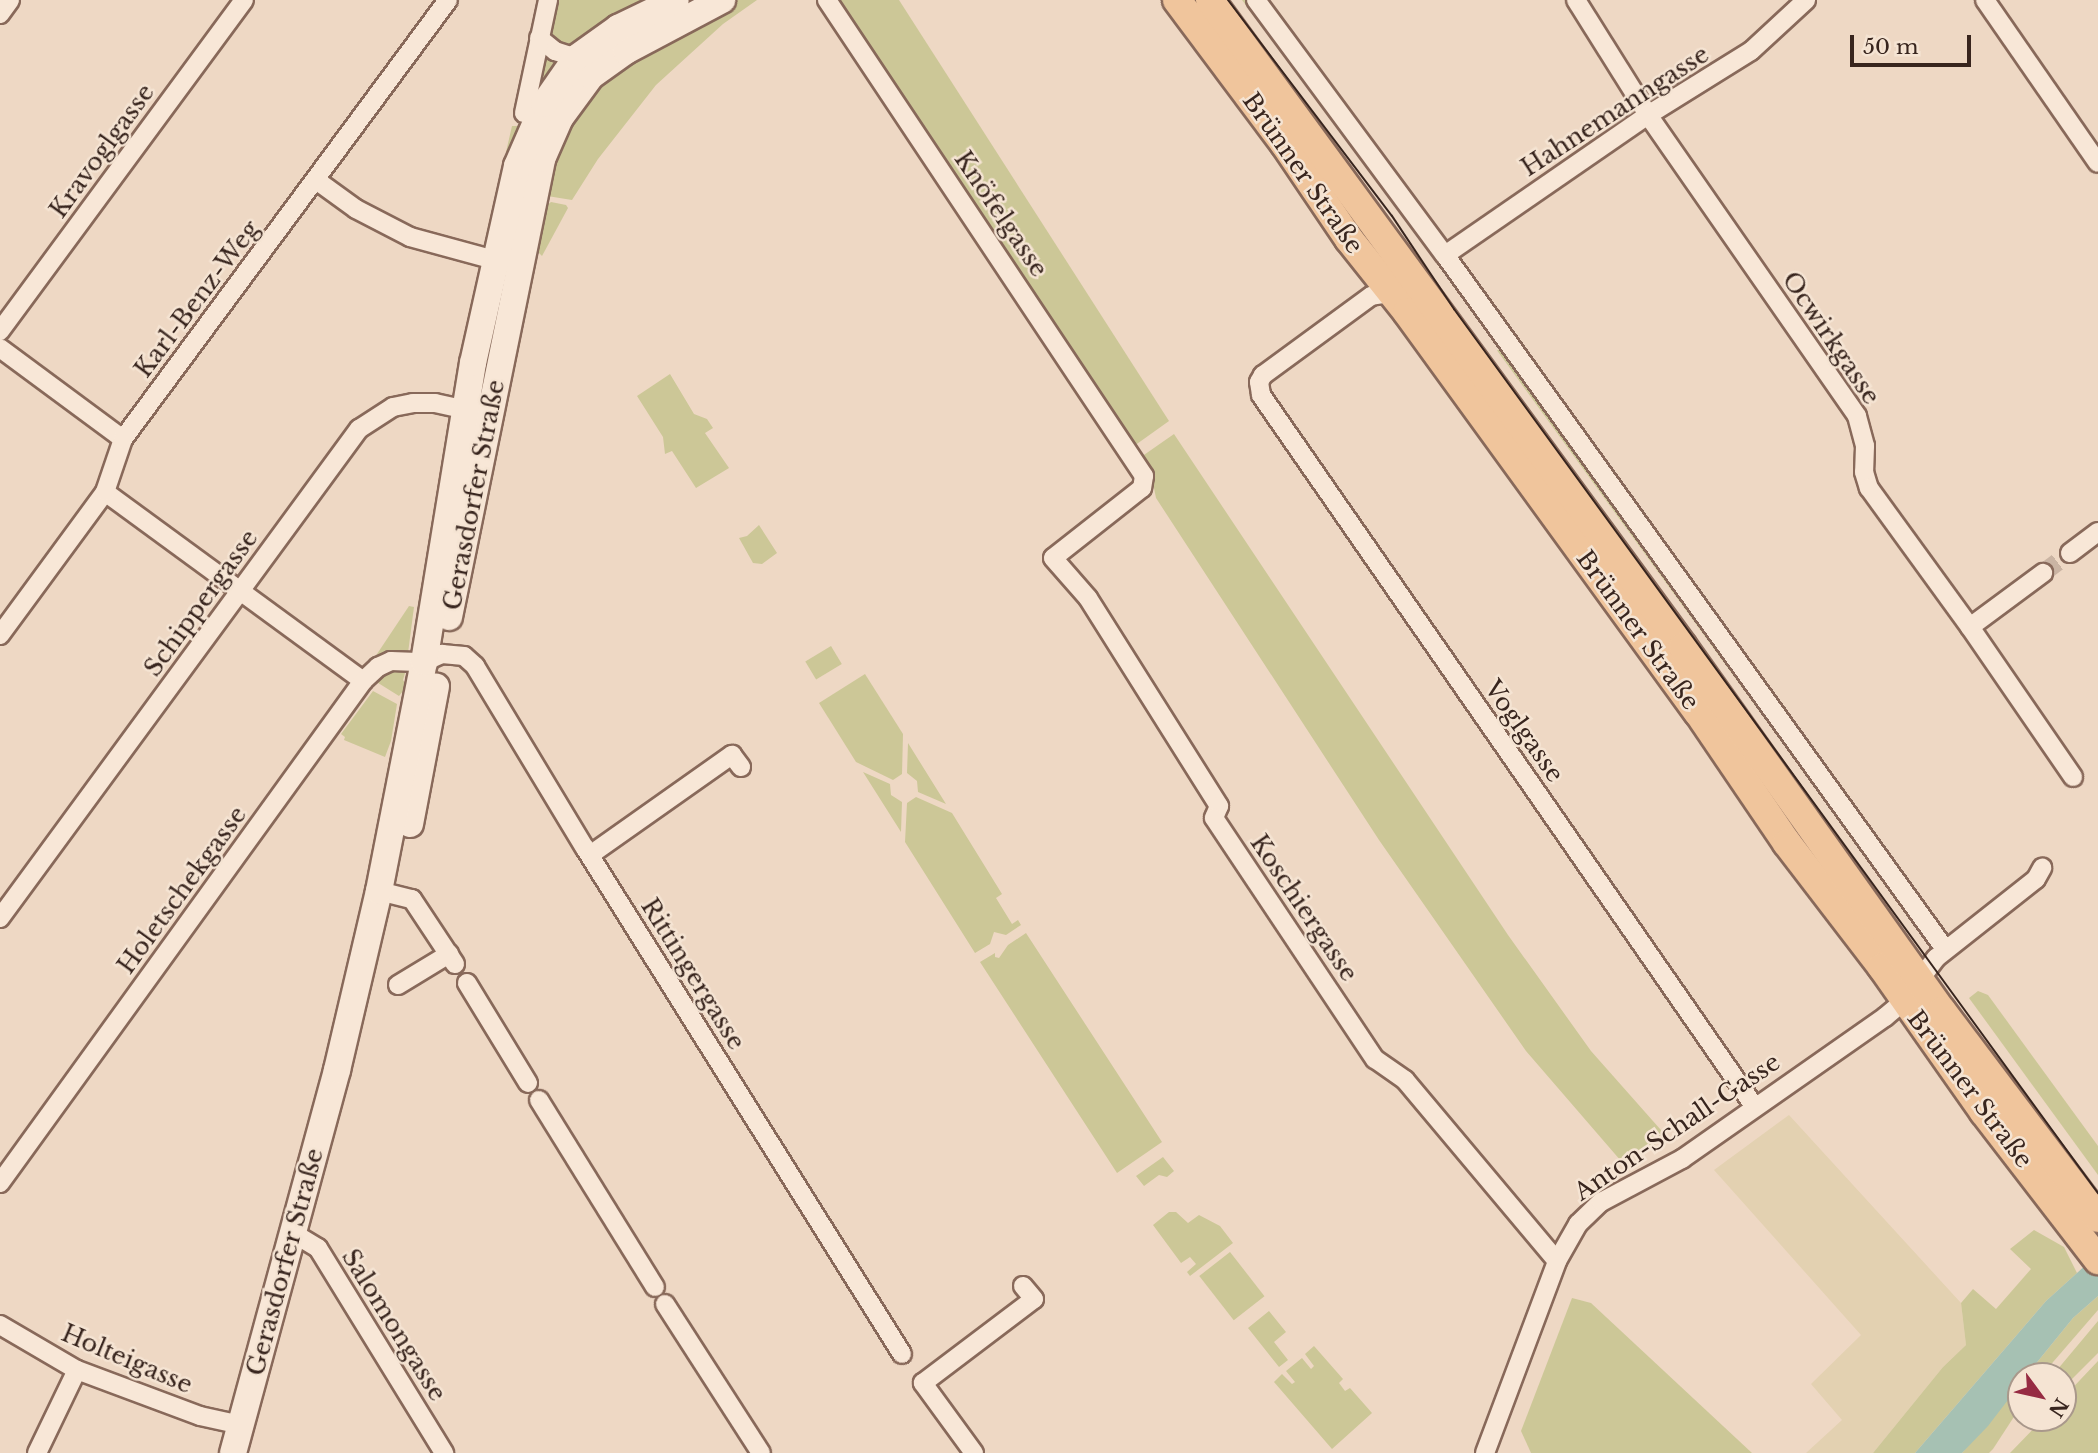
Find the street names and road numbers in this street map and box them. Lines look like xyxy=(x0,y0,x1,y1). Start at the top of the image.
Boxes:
street label: Hahnemanngasse xyxy=(1516,40,1714,182)
street label: Kravoglgasse xyxy=(44,79,160,223)
street label: Brünner Straße xyxy=(1237,87,1369,259)
street label: Knöfelgasse xyxy=(948,146,1054,282)
street label: Karl-Benz-Weg xyxy=(129,215,265,383)
street label: Ocwirkgasse xyxy=(1776,266,1886,410)
street label: Gerasdorfer Straße xyxy=(437,377,511,613)
street label: Schippergasse xyxy=(138,524,264,682)
street label: Brünner Straße xyxy=(1570,545,1706,715)
street label: Voglgasse xyxy=(1478,674,1570,788)
street label: Holetschekgasse xyxy=(112,801,252,979)
street label: Koschiergasse xyxy=(1244,829,1364,987)
street label: Rittingergasse xyxy=(635,893,751,1055)
street label: Brünner Straße xyxy=(1901,1004,2039,1174)
street label: Anton-Schall-Gasse xyxy=(1569,1047,1785,1207)
street label: Gerasdorfer Straße xyxy=(241,1145,329,1379)
street label: Salomongasse xyxy=(336,1244,452,1406)
street label: Holteigasse xyxy=(57,1319,197,1399)

